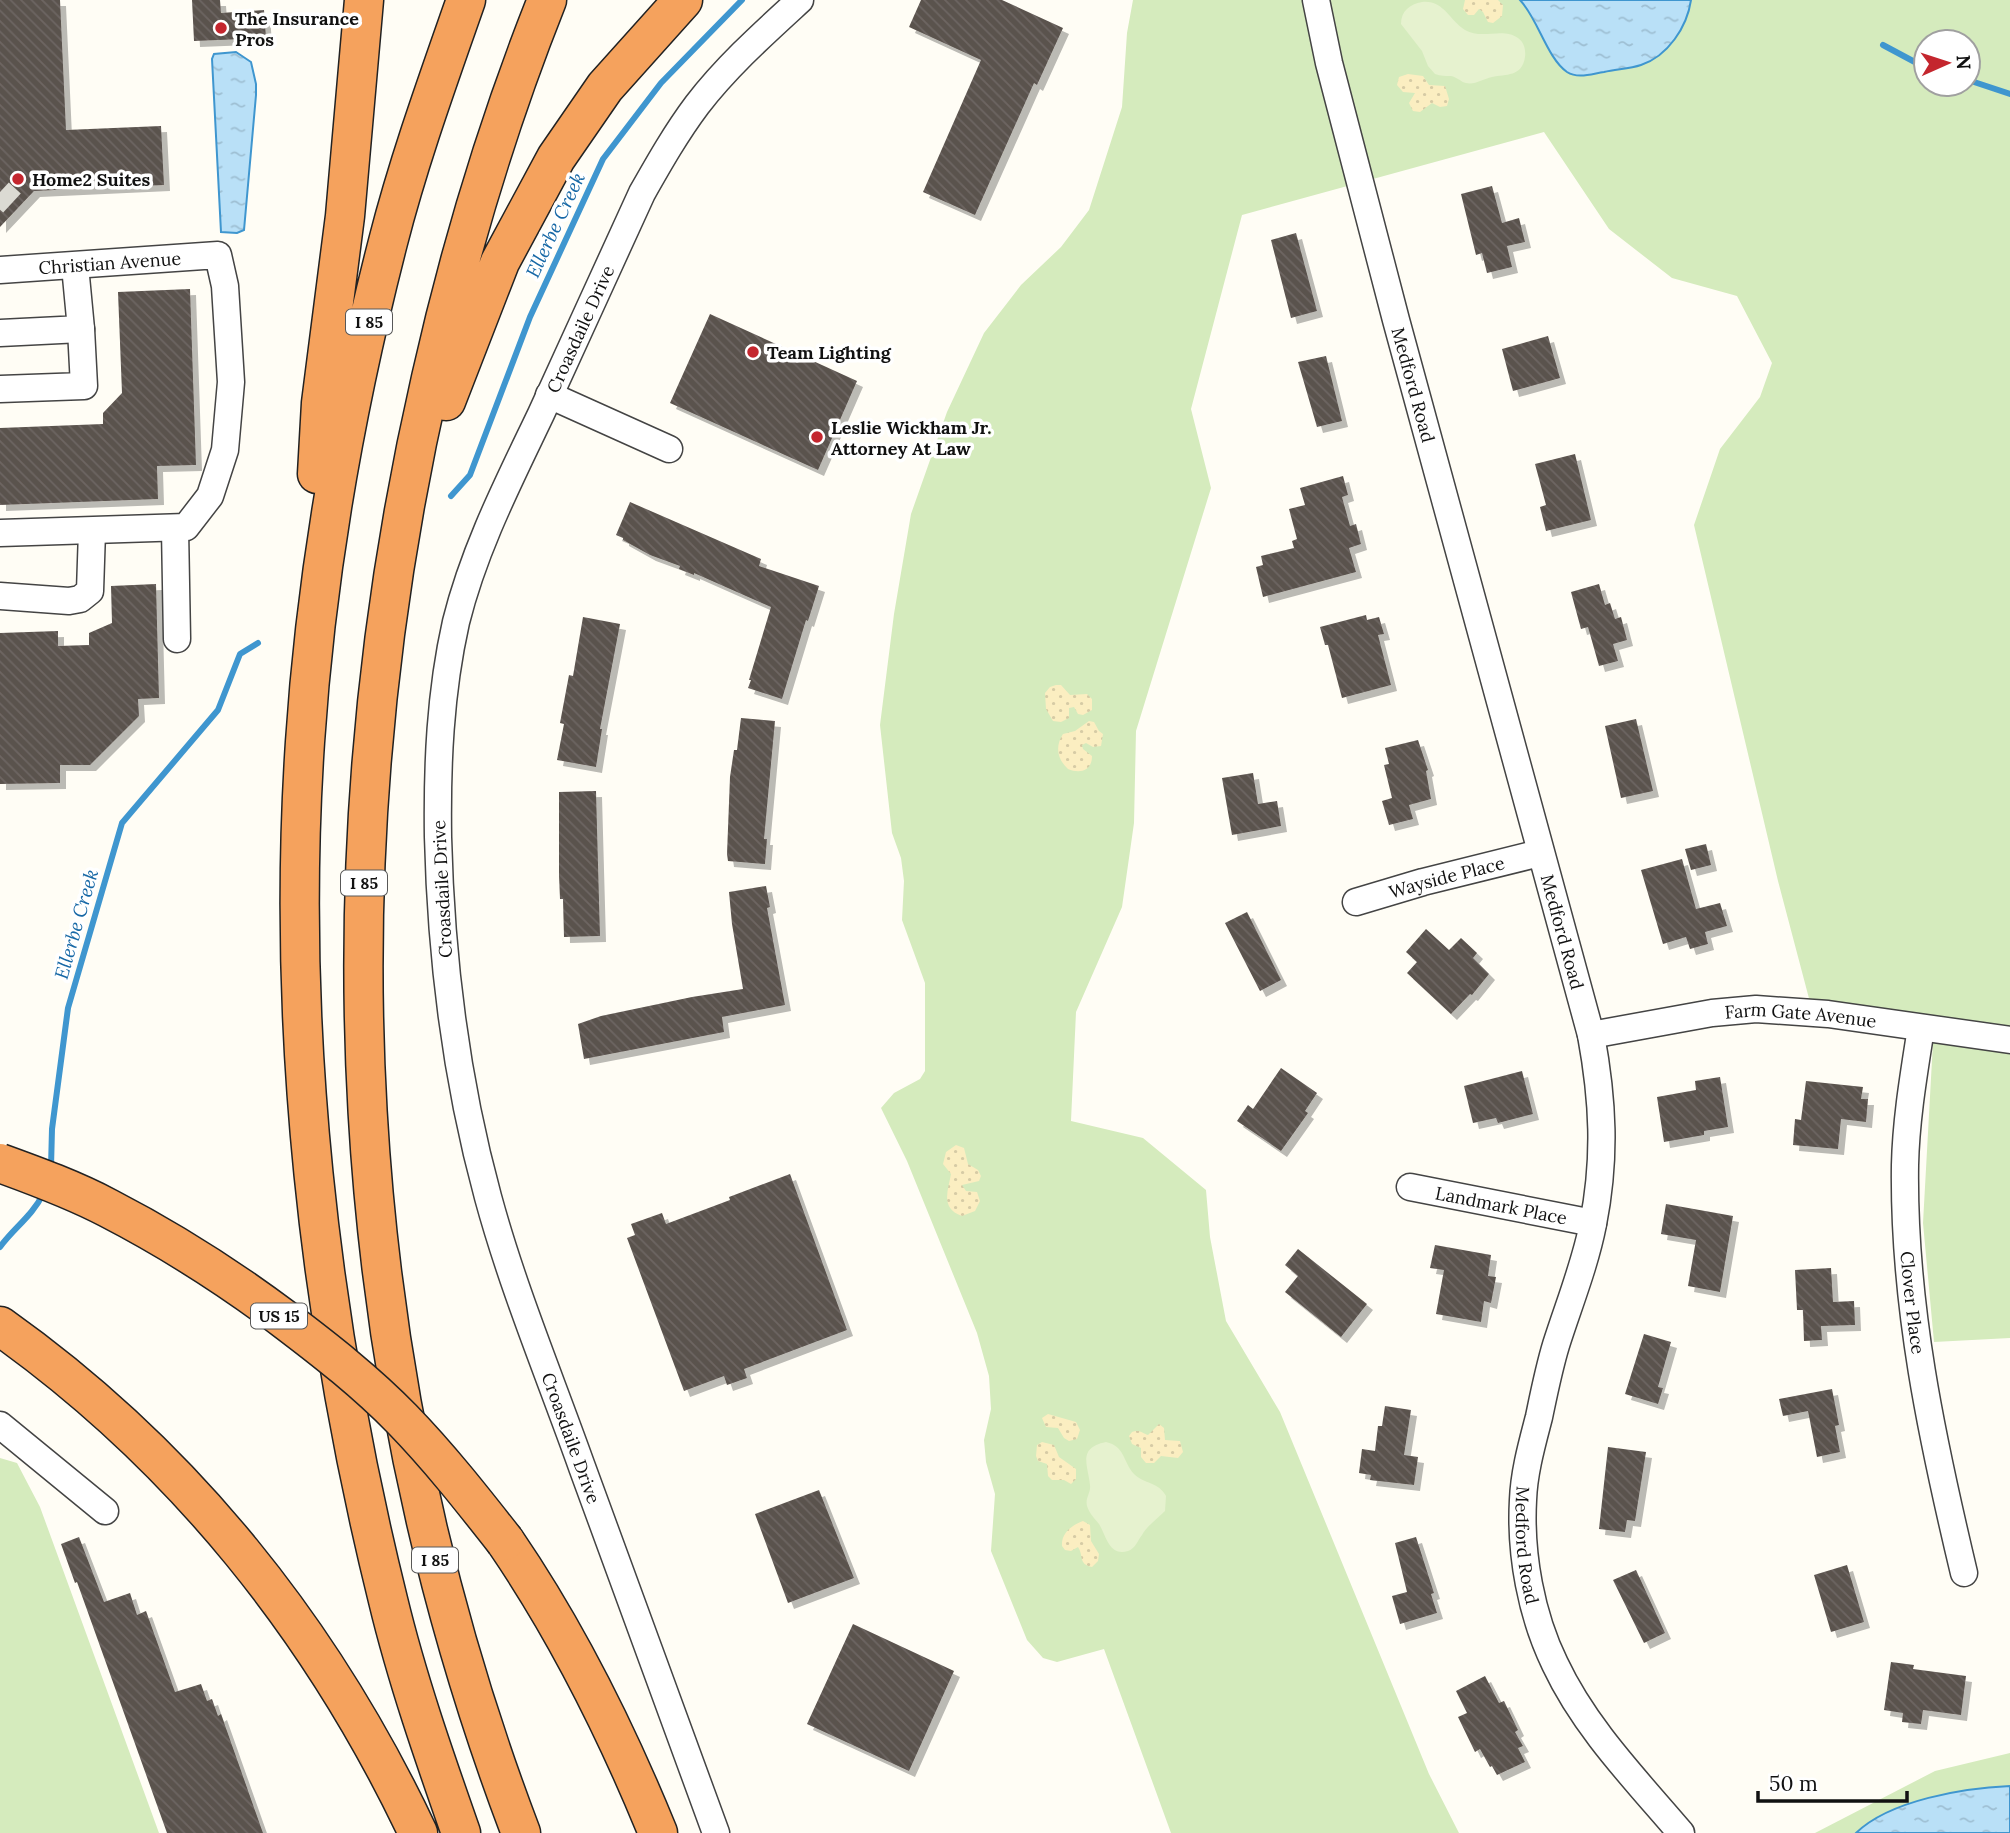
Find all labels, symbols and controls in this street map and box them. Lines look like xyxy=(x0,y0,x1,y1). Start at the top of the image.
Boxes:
place label: The Insurance Pros xyxy=(235,7,359,51)
marker: The Insurance Pros xyxy=(213,20,229,36)
north arrow xyxy=(1912,28,1982,98)
text: N xyxy=(1952,54,1976,70)
place label: Home2 Suites xyxy=(32,168,150,191)
water label: Ellerbe Creek xyxy=(520,168,590,281)
marker: Home2 Suites xyxy=(10,171,26,187)
street label: Christian Avenue xyxy=(38,246,182,279)
street label: Croasdaile Drive xyxy=(541,261,619,396)
road number: I 85 xyxy=(346,310,392,334)
street label: Medford Road xyxy=(1387,325,1440,445)
place label: Team Lighting xyxy=(767,341,892,364)
marker: Team Lighting xyxy=(745,344,761,360)
place label: Leslie Wickham Jr. Attorney At Law xyxy=(831,416,992,460)
marker: Leslie Wickham Jr. Attorney At Law xyxy=(809,429,825,445)
street label: Croasdaile Drive xyxy=(427,819,457,958)
street label: Wayside Place xyxy=(1386,851,1507,903)
water label: Ellerbe Creek xyxy=(49,866,103,982)
road number: I 85 xyxy=(341,870,387,896)
street label: Medford Road xyxy=(1536,872,1590,992)
street label: Farm Gate Avenue xyxy=(1724,997,1878,1032)
street label: Landmark Place xyxy=(1433,1181,1569,1229)
street label: Clover Place xyxy=(1896,1250,1931,1356)
road number: US 15 xyxy=(251,1304,307,1328)
street label: Croasdaile Drive xyxy=(537,1369,605,1507)
street label: Medford Road xyxy=(1511,1486,1544,1607)
road number: I 85 xyxy=(412,1548,458,1572)
scale bar xyxy=(1758,1759,1907,1803)
text: 50 m xyxy=(1769,1770,1818,1797)

